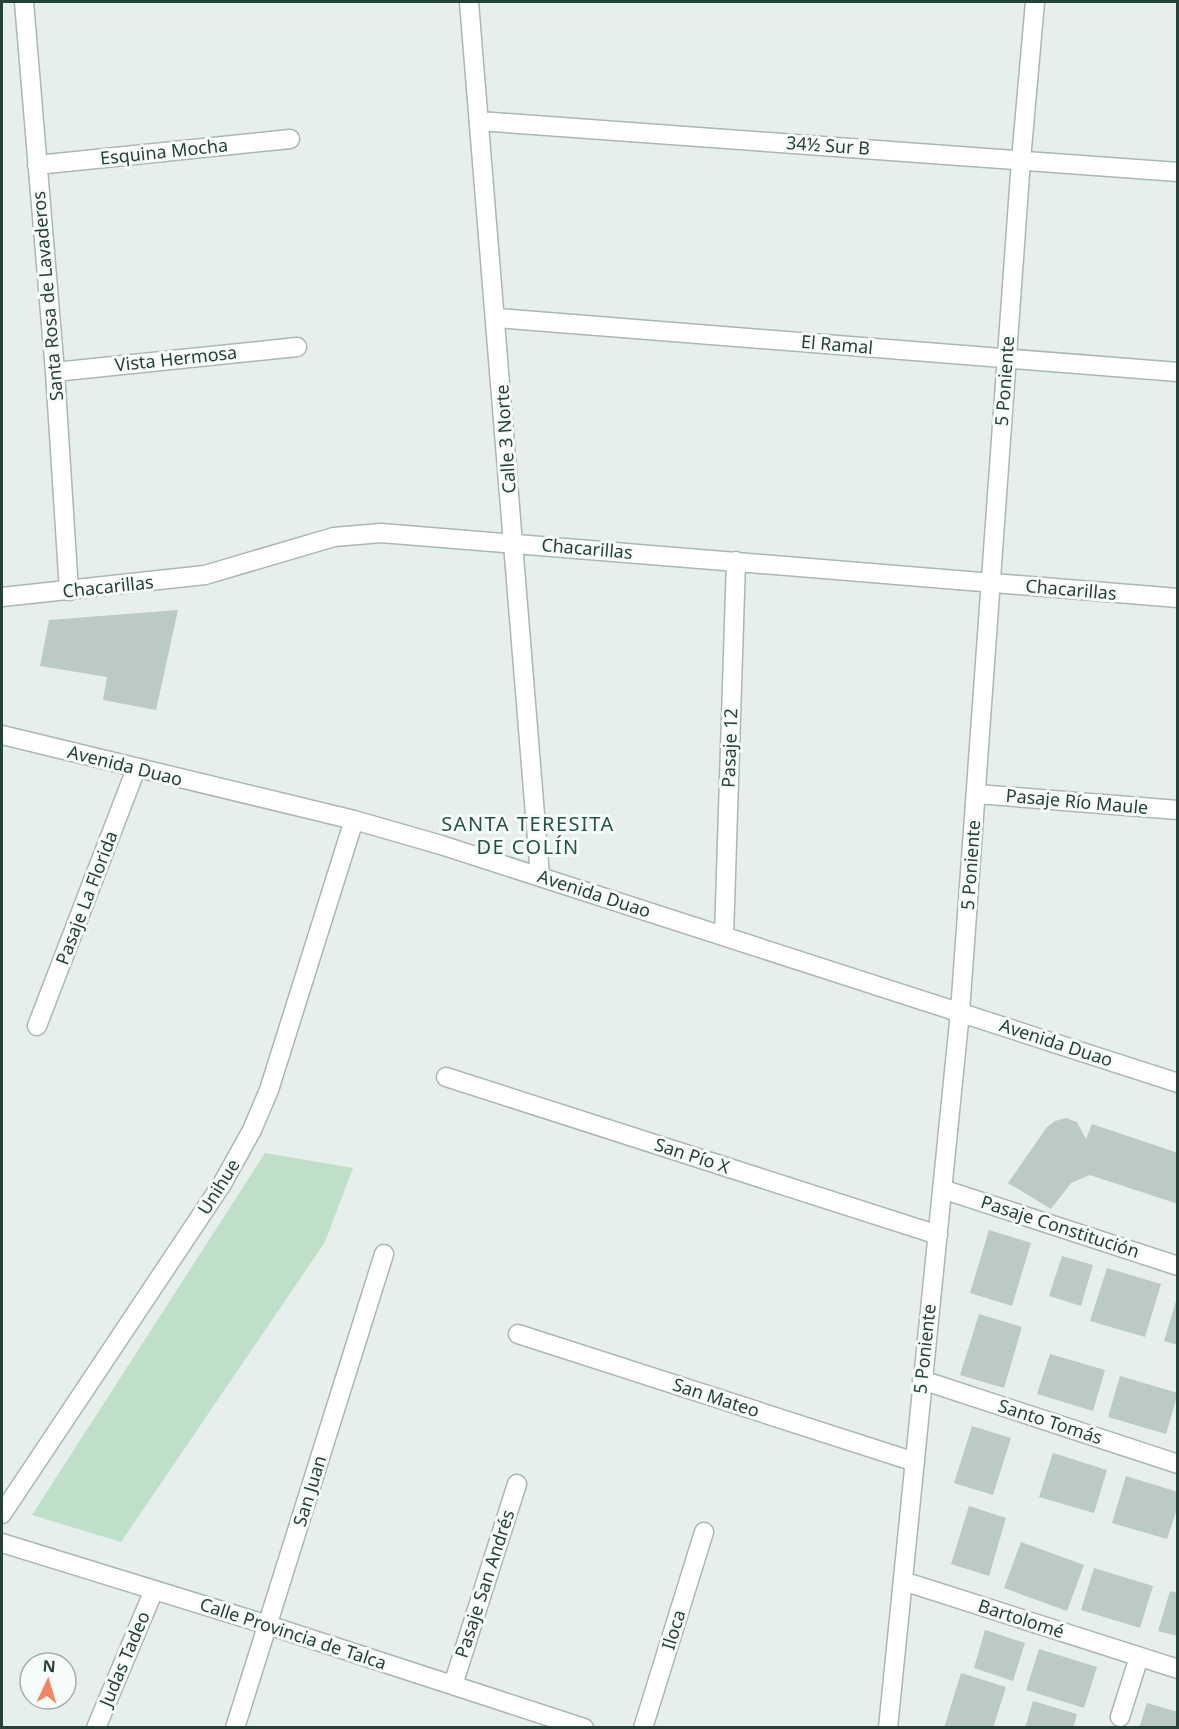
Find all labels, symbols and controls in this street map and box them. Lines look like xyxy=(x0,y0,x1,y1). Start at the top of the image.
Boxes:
street label: 34½ Sur B xyxy=(785,130,871,160)
street label: Esquina Mocha xyxy=(99,132,229,170)
street label: Santa Rosa de Lavaderos xyxy=(26,190,68,402)
street label: El Ramal xyxy=(800,329,874,359)
street label: 5 Poniente xyxy=(989,335,1019,427)
street label: Vista Hermosa xyxy=(114,340,238,376)
street label: Calle 3 Norte xyxy=(489,384,521,494)
street label: Chacarillas xyxy=(541,532,634,564)
street label: Chacarillas xyxy=(61,569,155,603)
street label: Chacarillas xyxy=(1025,573,1118,605)
street label: Pasaje 12 xyxy=(716,708,742,788)
street label: Avenida Duao xyxy=(65,739,185,791)
street label: Pasaje Río Maule xyxy=(1005,783,1149,819)
district label: SANTA TERESITA DE COLÍN xyxy=(441,810,615,860)
street label: 5 Poniente xyxy=(955,819,985,911)
street label: Pasaje La Florida xyxy=(50,827,123,968)
street label: Avenida Duao xyxy=(535,863,654,923)
street label: Avenida Duao xyxy=(997,1012,1116,1072)
street label: San Pío X xyxy=(652,1132,733,1179)
street label: Unihue xyxy=(192,1154,245,1219)
street label: Pasaje Constitución xyxy=(978,1189,1143,1263)
street label: 5 Poniente xyxy=(907,1303,941,1395)
street label: San Mateo xyxy=(670,1372,763,1422)
street label: Santo Tomás xyxy=(995,1393,1106,1449)
street label: San Juan xyxy=(287,1452,331,1529)
street label: Pasaje San Andrés xyxy=(449,1507,519,1661)
street label: Calle Provincia de Talca xyxy=(197,1592,390,1675)
street label: Bartolomé xyxy=(975,1593,1067,1643)
street label: Judas Tadeo xyxy=(92,1607,155,1712)
street label: Iloca xyxy=(656,1607,690,1653)
north arrow xyxy=(18,1651,78,1711)
text: N xyxy=(42,1655,56,1677)

